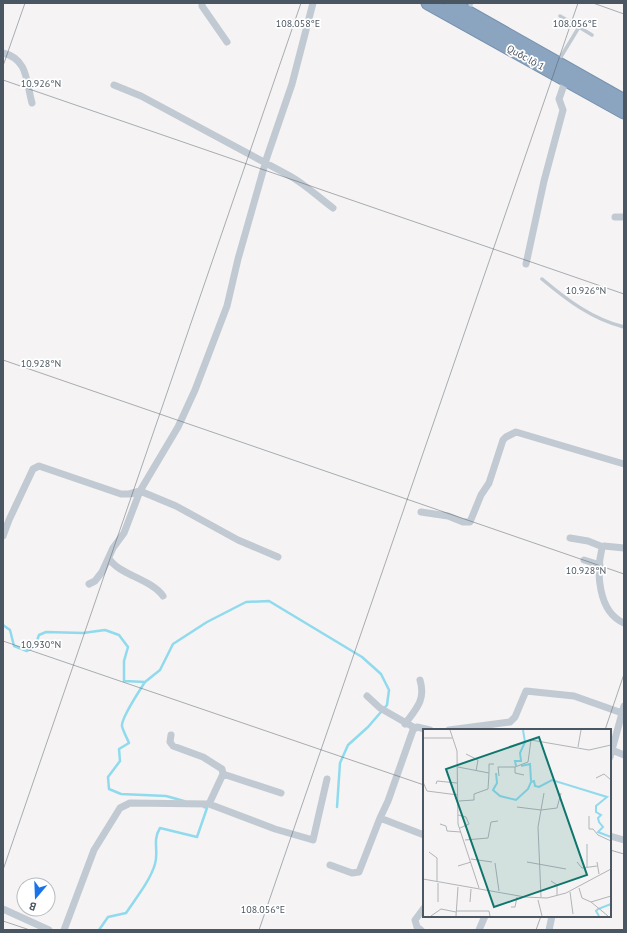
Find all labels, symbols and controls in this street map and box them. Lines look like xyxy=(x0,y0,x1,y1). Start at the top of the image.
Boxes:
text: 108.058°E xyxy=(276,17,320,30)
text: 108.056°E xyxy=(553,17,597,30)
street label: Quốc lộ 1 xyxy=(505,42,547,73)
text: 10.926°N xyxy=(21,77,61,90)
text: 10.926°N xyxy=(566,284,606,297)
text: 10.928°N xyxy=(21,357,61,370)
text: 10.928°N xyxy=(566,564,606,577)
text: 10.930°N xyxy=(21,638,61,651)
inset map xyxy=(423,729,611,917)
north arrow xyxy=(16,877,56,917)
text: B xyxy=(27,899,38,914)
text: 108.056°E xyxy=(241,903,285,916)

